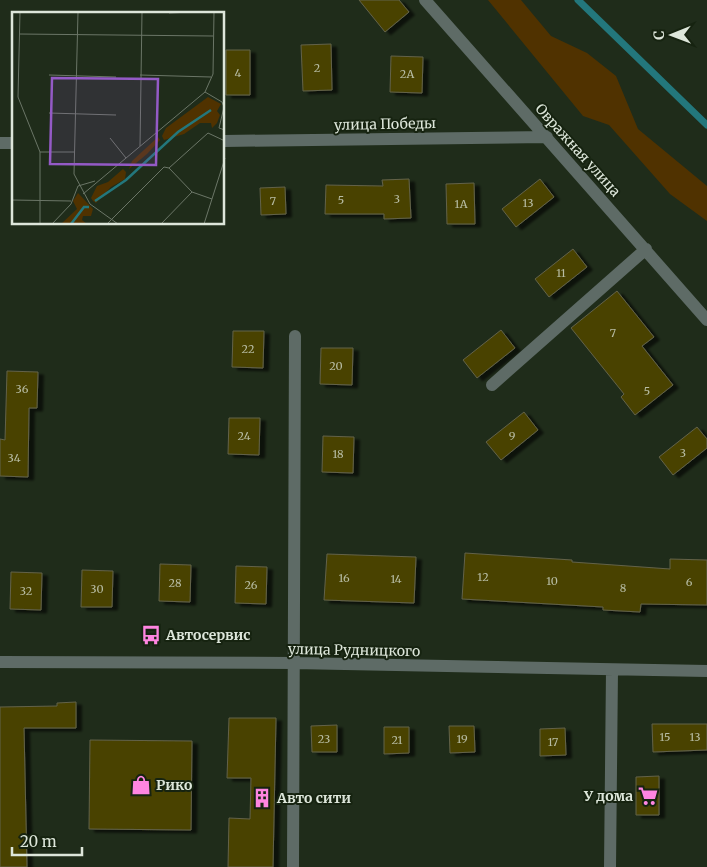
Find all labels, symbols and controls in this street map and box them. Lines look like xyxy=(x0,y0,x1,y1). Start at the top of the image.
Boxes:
north arrow xyxy=(647,10,697,60)
inset map xyxy=(12,12,225,225)
text: С xyxy=(650,30,668,40)
house number: 2 xyxy=(314,61,320,75)
house number: 4 xyxy=(235,66,242,80)
house number: 2А xyxy=(400,67,414,81)
street label: Овражная улица xyxy=(531,100,625,201)
street label: улица Победы xyxy=(334,114,436,134)
house number: 3 xyxy=(394,192,400,206)
house number: 5 xyxy=(338,193,344,207)
house number: 7 xyxy=(270,194,276,208)
house number: 13 xyxy=(523,196,533,210)
house number: 1А xyxy=(455,197,468,211)
house number: 11 xyxy=(556,266,566,280)
house number: 7 xyxy=(610,326,616,340)
house number: 22 xyxy=(242,342,254,356)
house number: 20 xyxy=(329,359,343,373)
house number: 36 xyxy=(16,382,29,396)
house number: 5 xyxy=(644,384,650,398)
house number: 24 xyxy=(238,429,251,443)
house number: 9 xyxy=(509,429,516,443)
house number: 3 xyxy=(680,446,686,460)
house number: 18 xyxy=(332,447,344,461)
house number: 34 xyxy=(8,451,21,465)
house number: 12 xyxy=(477,570,489,584)
house number: 16 xyxy=(338,571,350,585)
house number: 14 xyxy=(390,572,402,586)
house number: 10 xyxy=(546,574,558,588)
house number: 6 xyxy=(686,575,693,589)
house number: 28 xyxy=(169,576,182,590)
house number: 26 xyxy=(245,578,258,592)
house number: 8 xyxy=(620,581,627,595)
house number: 30 xyxy=(90,582,104,596)
house number: 32 xyxy=(20,584,32,598)
bus stop icon: Автосервис xyxy=(140,624,162,646)
place label: Автосервис xyxy=(165,626,251,644)
street label: улица Рудницкого xyxy=(288,640,420,660)
house number: 15 xyxy=(659,730,671,744)
house number: 13 xyxy=(690,730,700,744)
house number: 23 xyxy=(318,732,330,746)
house number: 19 xyxy=(456,732,468,746)
house number: 21 xyxy=(391,733,403,747)
house number: 17 xyxy=(548,735,558,749)
shop icon: Рико xyxy=(130,774,152,796)
place label: Рико xyxy=(156,776,192,794)
supermarket icon: У дома xyxy=(637,785,659,807)
building icon: Авто сити xyxy=(251,787,273,809)
place label: У дома xyxy=(583,787,633,805)
place label: Авто сити xyxy=(276,789,351,807)
scale bar xyxy=(12,824,82,856)
text: 20 m xyxy=(20,832,57,851)

